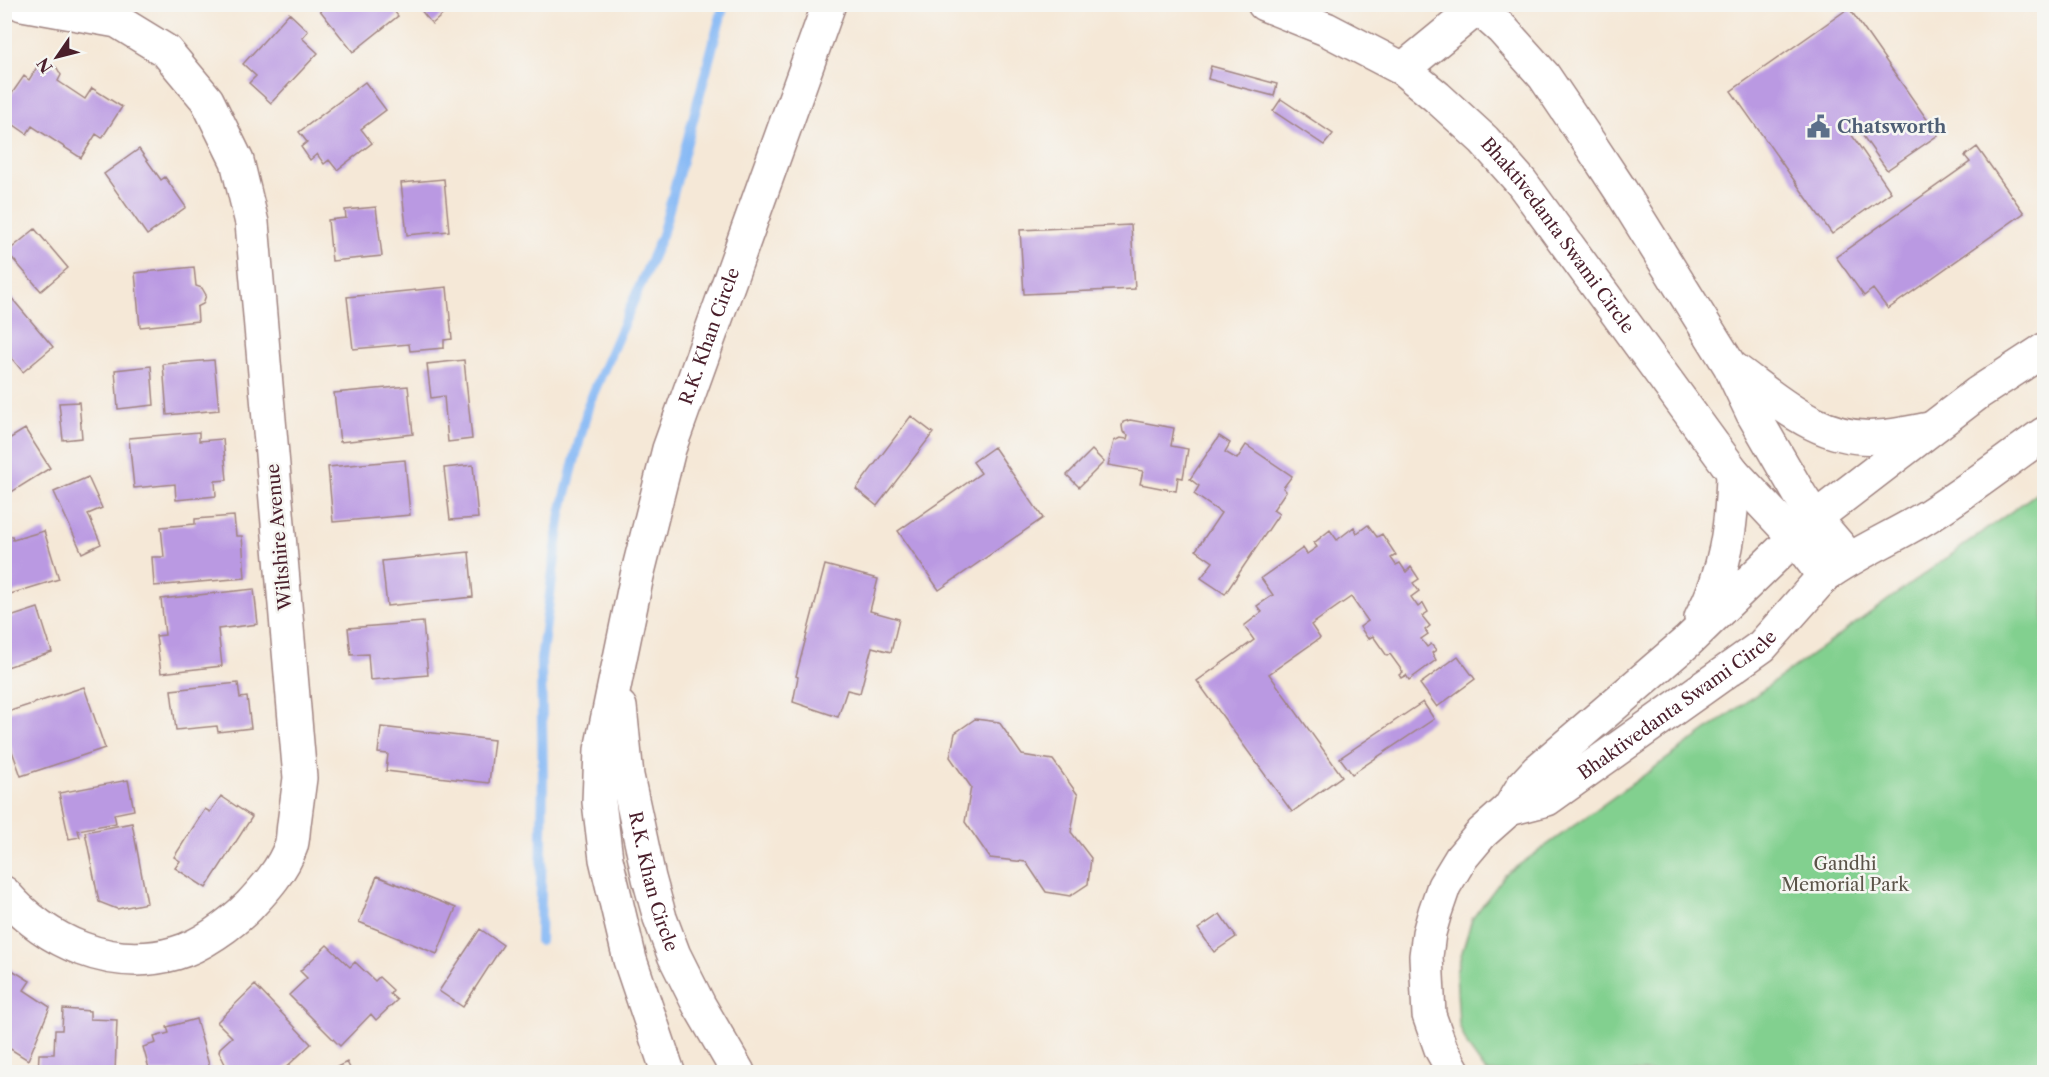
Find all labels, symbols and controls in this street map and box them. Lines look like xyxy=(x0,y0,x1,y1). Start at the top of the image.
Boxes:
north arrow xyxy=(27,27,87,87)
text: N xyxy=(32,54,57,77)
public building icon: Chatsworth xyxy=(1806,114,1832,140)
place label: Chatsworth xyxy=(1837,116,1947,138)
street label: Bhaktivedanta Swami Circle xyxy=(1476,133,1639,337)
street label: R.K. Khan Circle xyxy=(675,265,744,408)
street label: Wiltshire Avenue xyxy=(262,463,296,612)
street label: Bhaktivedanta Swami Circle xyxy=(1574,626,1781,784)
street label: R.K. Khan Circle xyxy=(624,809,683,954)
park label: Gandhi Memorial Park xyxy=(1781,853,1910,896)

